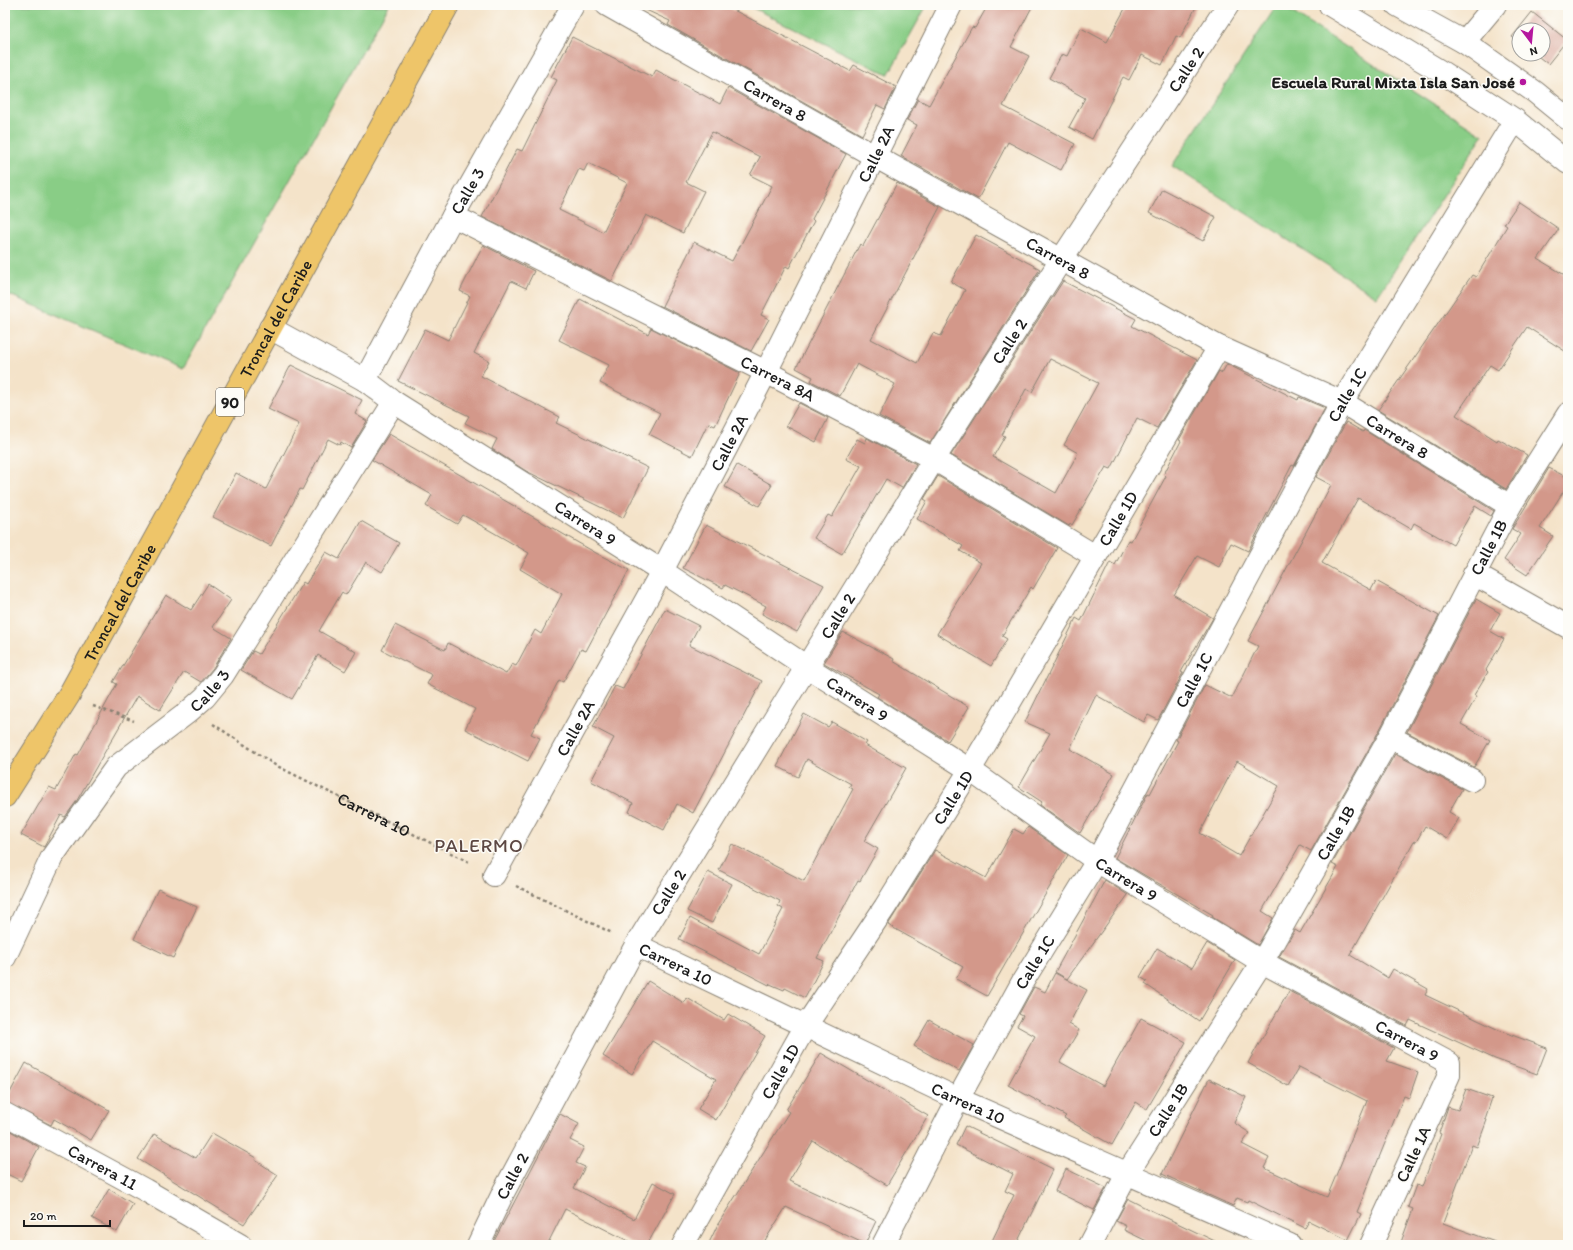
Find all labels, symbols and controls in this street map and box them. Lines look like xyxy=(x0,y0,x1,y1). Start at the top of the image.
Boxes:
north arrow xyxy=(1511,22,1551,62)
street label: Calle 2 xyxy=(1164,43,1208,96)
text: N xyxy=(1528,44,1539,58)
place label: Escuela Rural Mixta Isla San José xyxy=(1272,72,1515,92)
street label: Carrera 8 xyxy=(740,74,810,126)
marker: Escuela Rural Mixta Isla San José xyxy=(1518,77,1528,87)
street label: Calle 2A xyxy=(853,122,899,186)
street label: Calle 3 xyxy=(446,164,488,218)
street label: Carrera 8 xyxy=(1023,232,1093,283)
street label: Troncal del Caribe xyxy=(235,256,316,381)
street label: Calle 2 xyxy=(987,315,1031,368)
street label: Carrera 8A xyxy=(737,351,818,406)
street label: Calle 1C xyxy=(1323,364,1371,425)
road number: 90 xyxy=(216,388,244,416)
street label: Carrera 8 xyxy=(1362,409,1432,463)
street label: Calle 2A xyxy=(706,411,752,475)
street label: Calle 1D xyxy=(1094,487,1142,550)
street label: Carrera 9 xyxy=(551,496,620,550)
street label: Calle 1B xyxy=(1466,516,1511,579)
street label: Troncal del Caribe xyxy=(79,540,160,665)
street label: Calle 2 xyxy=(816,589,859,643)
street label: Calle 1C xyxy=(1171,649,1217,711)
street label: Calle 3 xyxy=(185,666,234,716)
street label: Carrera 9 xyxy=(823,672,892,726)
street label: Calle 2A xyxy=(552,696,599,760)
street label: Calle 1D xyxy=(929,766,977,828)
street label: Carrera 10 xyxy=(334,788,414,841)
street label: Calle 1B xyxy=(1312,802,1359,864)
district label: PALERMO xyxy=(434,834,524,857)
street label: Carrera 9 xyxy=(1092,852,1161,906)
street label: Calle 2 xyxy=(647,866,690,919)
street label: Calle 1C xyxy=(1010,931,1059,993)
street label: Carrera 10 xyxy=(636,938,716,990)
street label: Carrera 9 xyxy=(1372,1015,1443,1066)
street label: Calle 1D xyxy=(757,1040,804,1103)
street label: Carrera 10 xyxy=(928,1078,1008,1128)
street label: Calle 1B xyxy=(1143,1079,1192,1141)
street label: Calle 1A xyxy=(1391,1122,1435,1185)
street label: Carrera 11 xyxy=(64,1140,141,1194)
street label: Calle 2 xyxy=(491,1149,533,1203)
scale bar xyxy=(24,1202,110,1228)
text: 20 m xyxy=(30,1209,57,1223)

